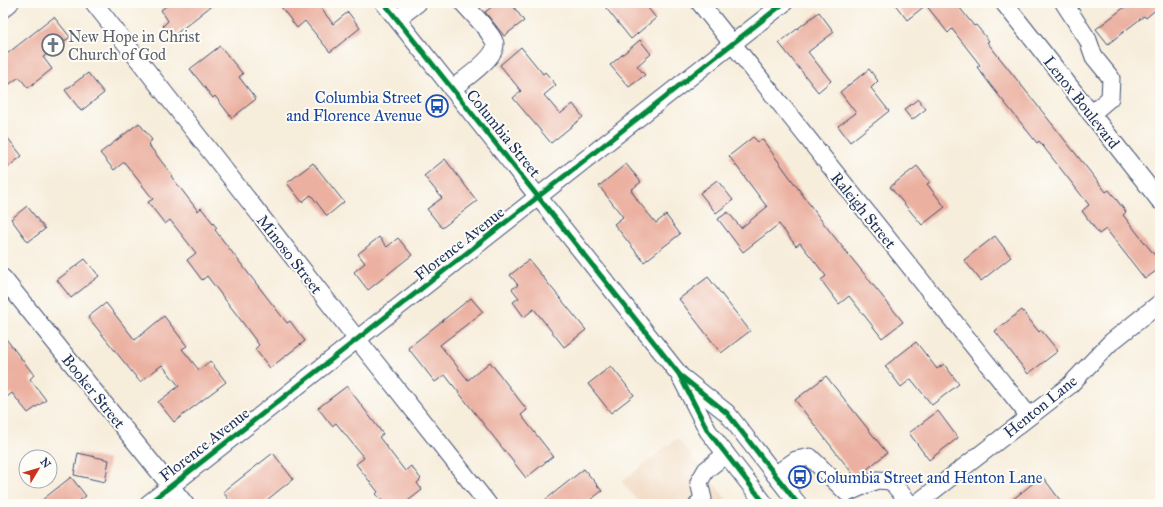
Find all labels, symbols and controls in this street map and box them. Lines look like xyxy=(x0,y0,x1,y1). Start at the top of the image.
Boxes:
place label: New Hope in Christ Church of God xyxy=(68,27,200,64)
church icon: New Hope in Christ Church of God xyxy=(40,32,66,58)
street label: Lenox Boulevard xyxy=(1040,52,1124,152)
street label: Columbia Street xyxy=(462,86,545,181)
place label: Columbia Street and Florence Avenue xyxy=(286,88,422,125)
bus stop icon: Columbia Street and Florence Avenue xyxy=(424,93,450,119)
street label: Raleigh Street xyxy=(826,168,900,253)
street label: Florence Avenue xyxy=(411,202,508,284)
street label: Minoso Street xyxy=(253,211,327,298)
street label: Booker Street xyxy=(58,350,130,433)
street label: Henton Lane xyxy=(1000,371,1081,442)
street label: Florence Avenue xyxy=(156,403,253,485)
north arrow xyxy=(18,449,58,489)
text: N xyxy=(37,455,54,471)
bus stop icon: Columbia Street and Henton Lane xyxy=(787,464,813,490)
place label: Columbia Street and Henton Lane xyxy=(816,468,1043,487)

